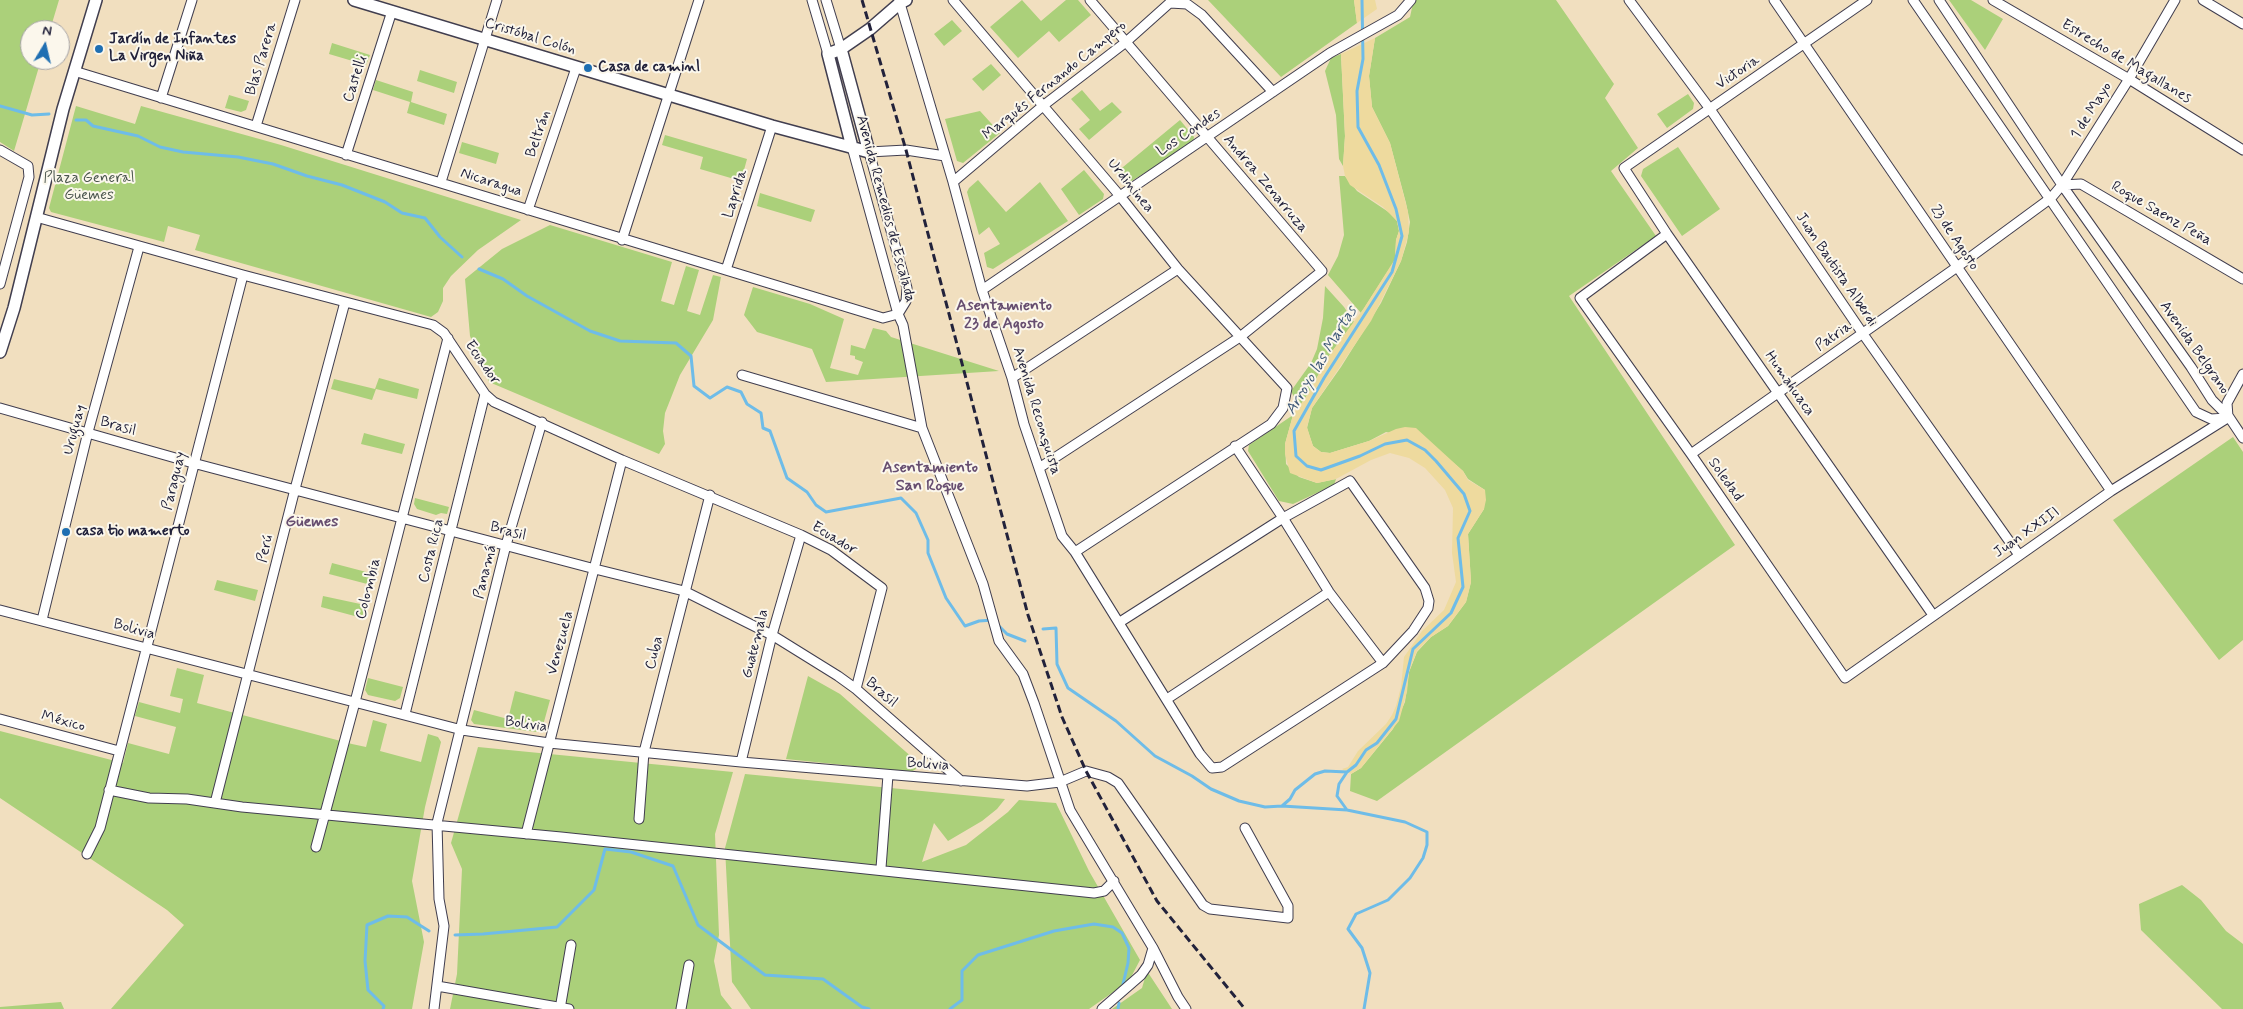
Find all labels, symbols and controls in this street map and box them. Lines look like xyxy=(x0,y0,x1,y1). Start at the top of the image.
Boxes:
street label: Cristóbal Colón xyxy=(482,15,578,59)
street label: Estrecho de Magallanes xyxy=(2058,16,2194,108)
street label: Marqués Fernando Campero xyxy=(979,17,1131,145)
north arrow xyxy=(20,20,70,70)
street label: Blas Parera xyxy=(242,20,282,98)
text: N xyxy=(41,22,53,41)
place label: Jardín de Infantes La Virgen Niña xyxy=(109,31,236,66)
marker: Jardín de Infantes La Virgen Niña xyxy=(93,43,105,55)
street label: Victoria xyxy=(1713,52,1763,94)
street label: Castelli xyxy=(340,53,372,105)
place label: Casa de caminl xyxy=(598,59,700,77)
marker: Casa de caminl xyxy=(582,62,594,74)
street label: 1 de Mayo xyxy=(2067,79,2117,143)
street label: Los Condes xyxy=(1154,105,1224,161)
street label: Beltrán xyxy=(523,108,555,160)
street label: Avenida Remedios de Escalada xyxy=(851,113,919,305)
street label: Andrea Zenarruza xyxy=(1219,131,1311,237)
street label: Urdininea xyxy=(1103,155,1157,217)
street label: Nicaragua xyxy=(458,165,524,201)
street label: Laprida xyxy=(720,167,752,221)
park label: Plaza General Güemes xyxy=(43,170,135,205)
street label: Roque Saenz Peña xyxy=(2108,178,2214,250)
street label: 23 de Agosto xyxy=(1926,202,1982,274)
street label: Juan Bautista Alberdi xyxy=(1791,209,1881,331)
district label: Asentamiento 23 de Agosto xyxy=(956,297,1052,335)
street label: Avenida Belgrano xyxy=(2155,298,2233,398)
water label: Arroyo las Martas xyxy=(1282,303,1362,419)
street label: Patria xyxy=(1812,318,1856,356)
street label: Ecuador xyxy=(460,337,504,389)
street label: Avenida Reconquista xyxy=(1008,345,1064,477)
street label: Humahuaca xyxy=(1760,348,1818,420)
street label: Uruguay xyxy=(60,403,90,457)
street label: Brasil xyxy=(98,413,138,441)
street label: Paraguay xyxy=(159,450,191,512)
street label: Soledad xyxy=(1703,455,1747,505)
district label: Asentamiento San Roque xyxy=(882,459,978,497)
street label: Juan XXIII xyxy=(1990,504,2064,562)
district label: Güemes xyxy=(286,513,338,533)
street label: Costa Rica xyxy=(415,517,449,585)
street label: Ecuador xyxy=(808,518,860,560)
street label: Brasil xyxy=(488,519,528,545)
place label: casa tio mamerto xyxy=(76,523,190,541)
marker: casa tio mamerto xyxy=(60,526,72,538)
street label: Perú xyxy=(254,533,278,565)
street label: Panamá xyxy=(471,543,501,601)
street label: Colombia xyxy=(353,557,385,621)
street label: Guatemala xyxy=(739,607,773,681)
street label: Venezuela xyxy=(544,609,578,677)
street label: Bolivia xyxy=(111,616,157,644)
street label: Cuba xyxy=(642,634,668,672)
street label: Brasil xyxy=(861,674,901,712)
street label: México xyxy=(39,708,87,736)
street label: Bolivia xyxy=(504,713,548,737)
street label: Bolivia xyxy=(906,755,950,775)

